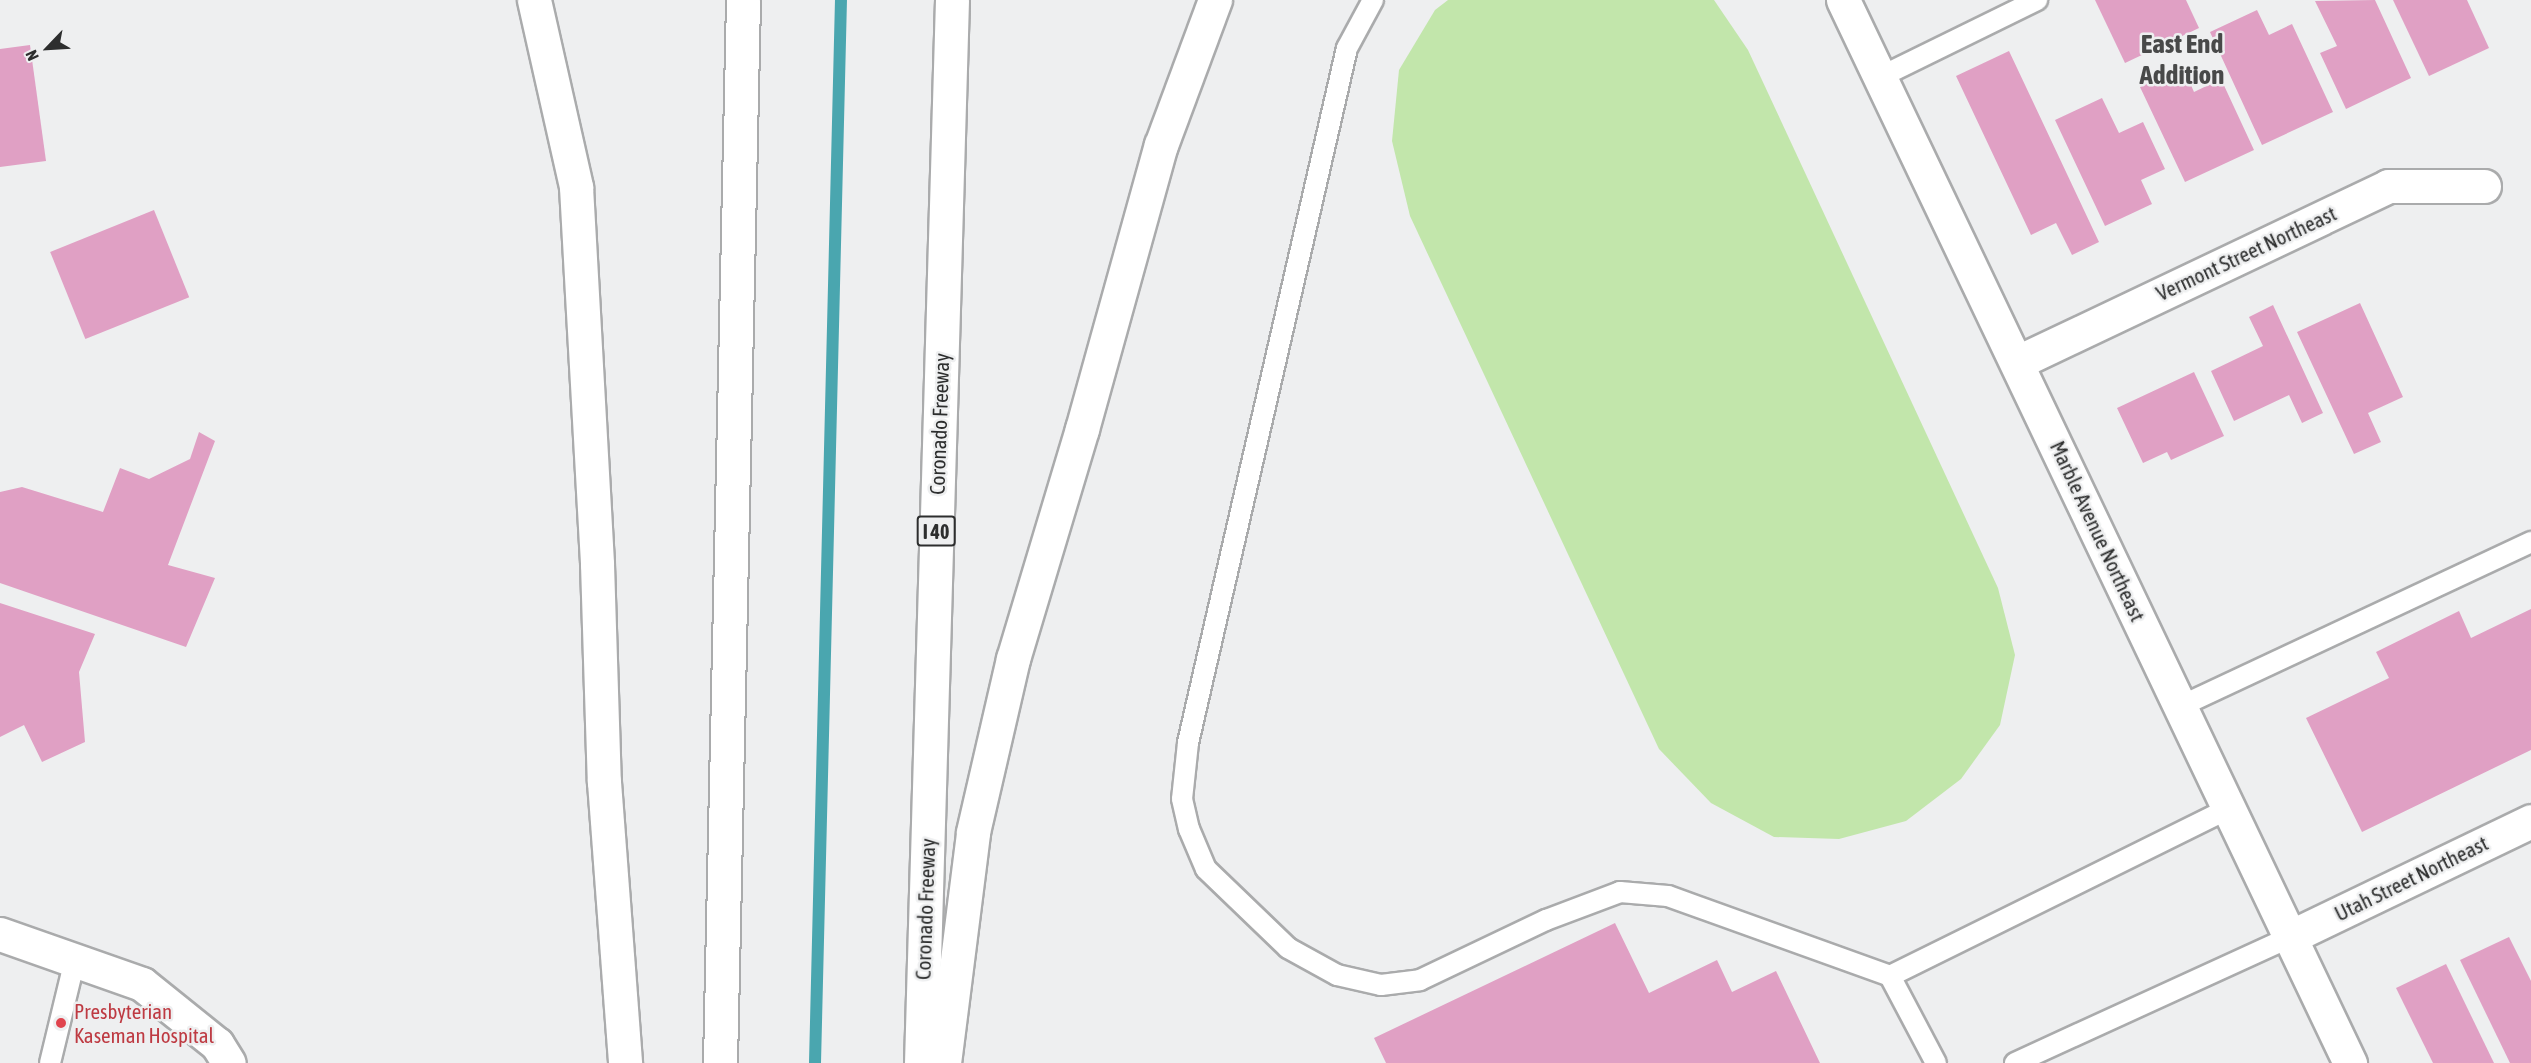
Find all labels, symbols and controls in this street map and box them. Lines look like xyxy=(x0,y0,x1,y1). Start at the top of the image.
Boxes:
north arrow xyxy=(18,18,78,78)
district label: East End Addition xyxy=(2140,27,2224,90)
text: N xyxy=(22,48,42,64)
street label: Vermont Street Northeast xyxy=(2152,200,2340,306)
street label: Coronado Freeway xyxy=(924,353,954,495)
street label: Marble Avenue Northeast xyxy=(2045,437,2151,625)
road number: I 40 xyxy=(916,514,956,548)
street label: Utah Street Northeast xyxy=(2330,830,2492,926)
street label: Coronado Freeway xyxy=(910,838,940,980)
place label: Presbyterian Kaseman Hospital xyxy=(74,998,214,1048)
marker: Presbyterian Kaseman Hospital xyxy=(52,1014,70,1032)

